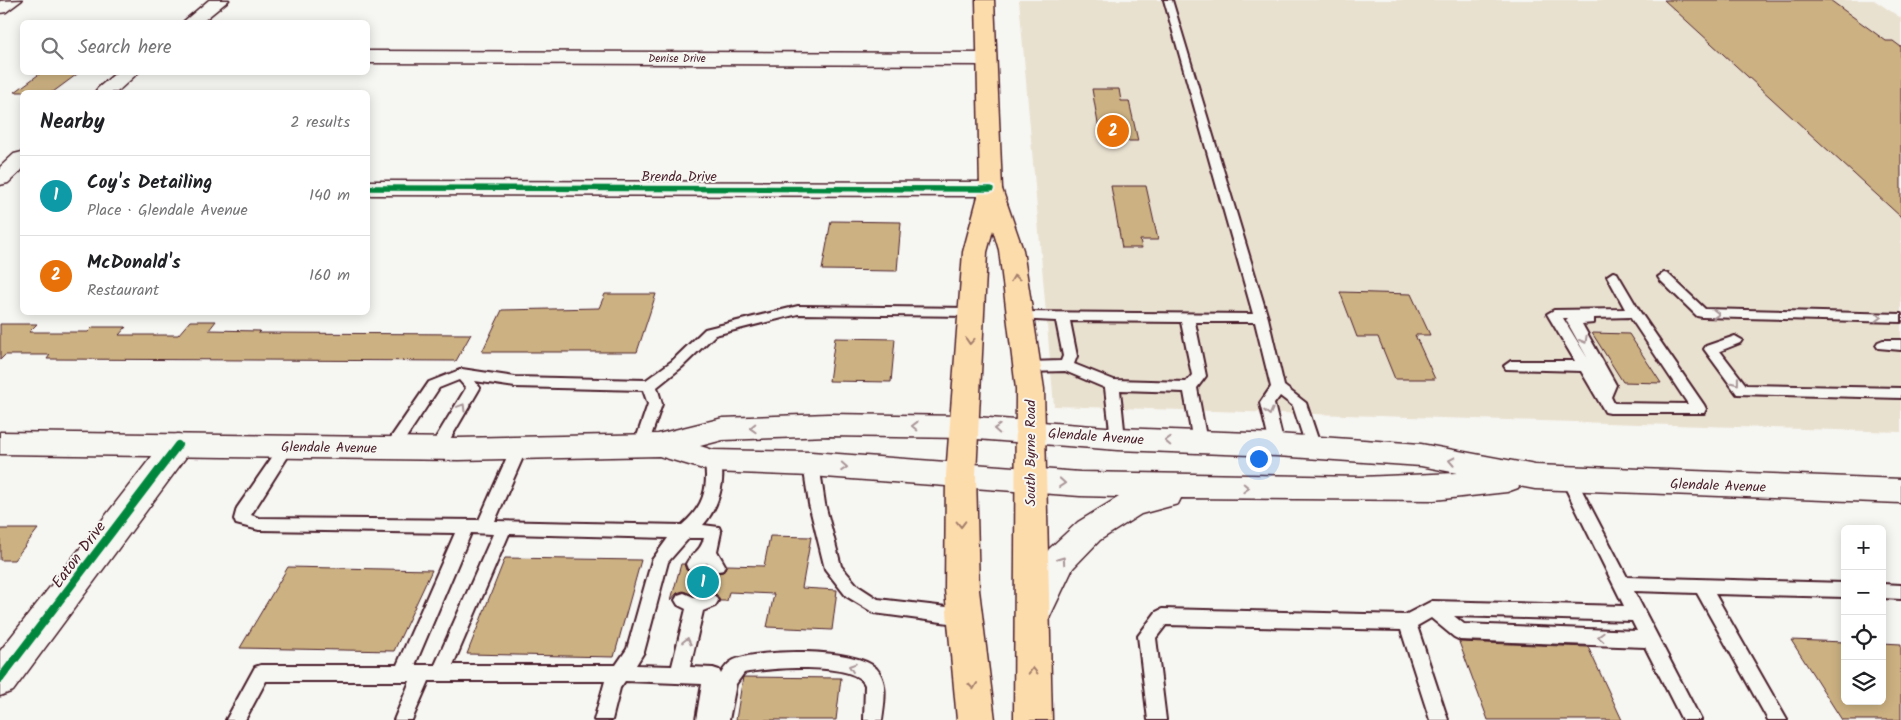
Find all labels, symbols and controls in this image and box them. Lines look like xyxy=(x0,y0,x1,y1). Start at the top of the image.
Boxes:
search box xyxy=(20,20,370,75)
text: Search here xyxy=(78,33,172,63)
icon: search xyxy=(38,34,66,62)
street label: Denise Drive xyxy=(648,50,706,68)
text: Nearby xyxy=(40,106,105,139)
text: 2 results xyxy=(290,110,350,135)
pin: 2 xyxy=(1097,112,1129,150)
street label: Brenda Drive xyxy=(641,166,718,188)
text: Coy's Detailing xyxy=(87,168,212,198)
text: 1 xyxy=(54,183,58,208)
text: 140 m xyxy=(309,183,350,208)
text: Place · Glendale Avenue xyxy=(87,198,248,223)
text: McDonald's xyxy=(87,248,181,278)
text: 2 xyxy=(51,263,61,288)
text: 160 m xyxy=(309,263,350,288)
one-way arrow xyxy=(1010,274,1021,282)
text: Restaurant xyxy=(87,278,159,303)
one-way arrow xyxy=(1712,308,1720,319)
one-way arrow xyxy=(1874,312,1882,322)
one-way arrow xyxy=(1578,334,1588,343)
one-way arrow xyxy=(964,337,975,345)
one-way arrow xyxy=(1731,376,1739,385)
street label: South Byrne Road xyxy=(1020,399,1042,506)
one-way arrow xyxy=(455,403,465,412)
one-way arrow xyxy=(1263,408,1274,417)
one-way arrow xyxy=(911,421,919,431)
one-way arrow xyxy=(749,422,757,433)
one-way arrow xyxy=(993,423,1001,434)
street label: Glendale Avenue xyxy=(1047,423,1145,451)
street label: Glendale Avenue xyxy=(281,436,378,460)
one-way arrow xyxy=(1164,436,1172,446)
your location xyxy=(1246,446,1272,472)
one-way arrow xyxy=(1448,457,1457,467)
one-way arrow xyxy=(840,462,848,473)
street label: Glendale Avenue xyxy=(1670,473,1767,499)
one-way arrow xyxy=(1058,477,1066,488)
one-way arrow xyxy=(1242,483,1250,494)
street label: Eaton Drive xyxy=(46,516,113,594)
one-way arrow xyxy=(956,520,966,528)
map controls xyxy=(1841,525,1886,705)
button: + xyxy=(1841,525,1886,570)
one-way arrow xyxy=(1056,556,1065,566)
pin: 1 xyxy=(687,563,719,601)
button: − xyxy=(1841,570,1886,615)
button: locate xyxy=(1841,615,1886,660)
one-way arrow xyxy=(1597,631,1605,642)
one-way arrow xyxy=(681,636,692,645)
button: layers xyxy=(1841,660,1886,705)
one-way arrow xyxy=(848,662,856,672)
one-way arrow xyxy=(1027,667,1038,675)
one-way arrow xyxy=(967,682,978,690)

